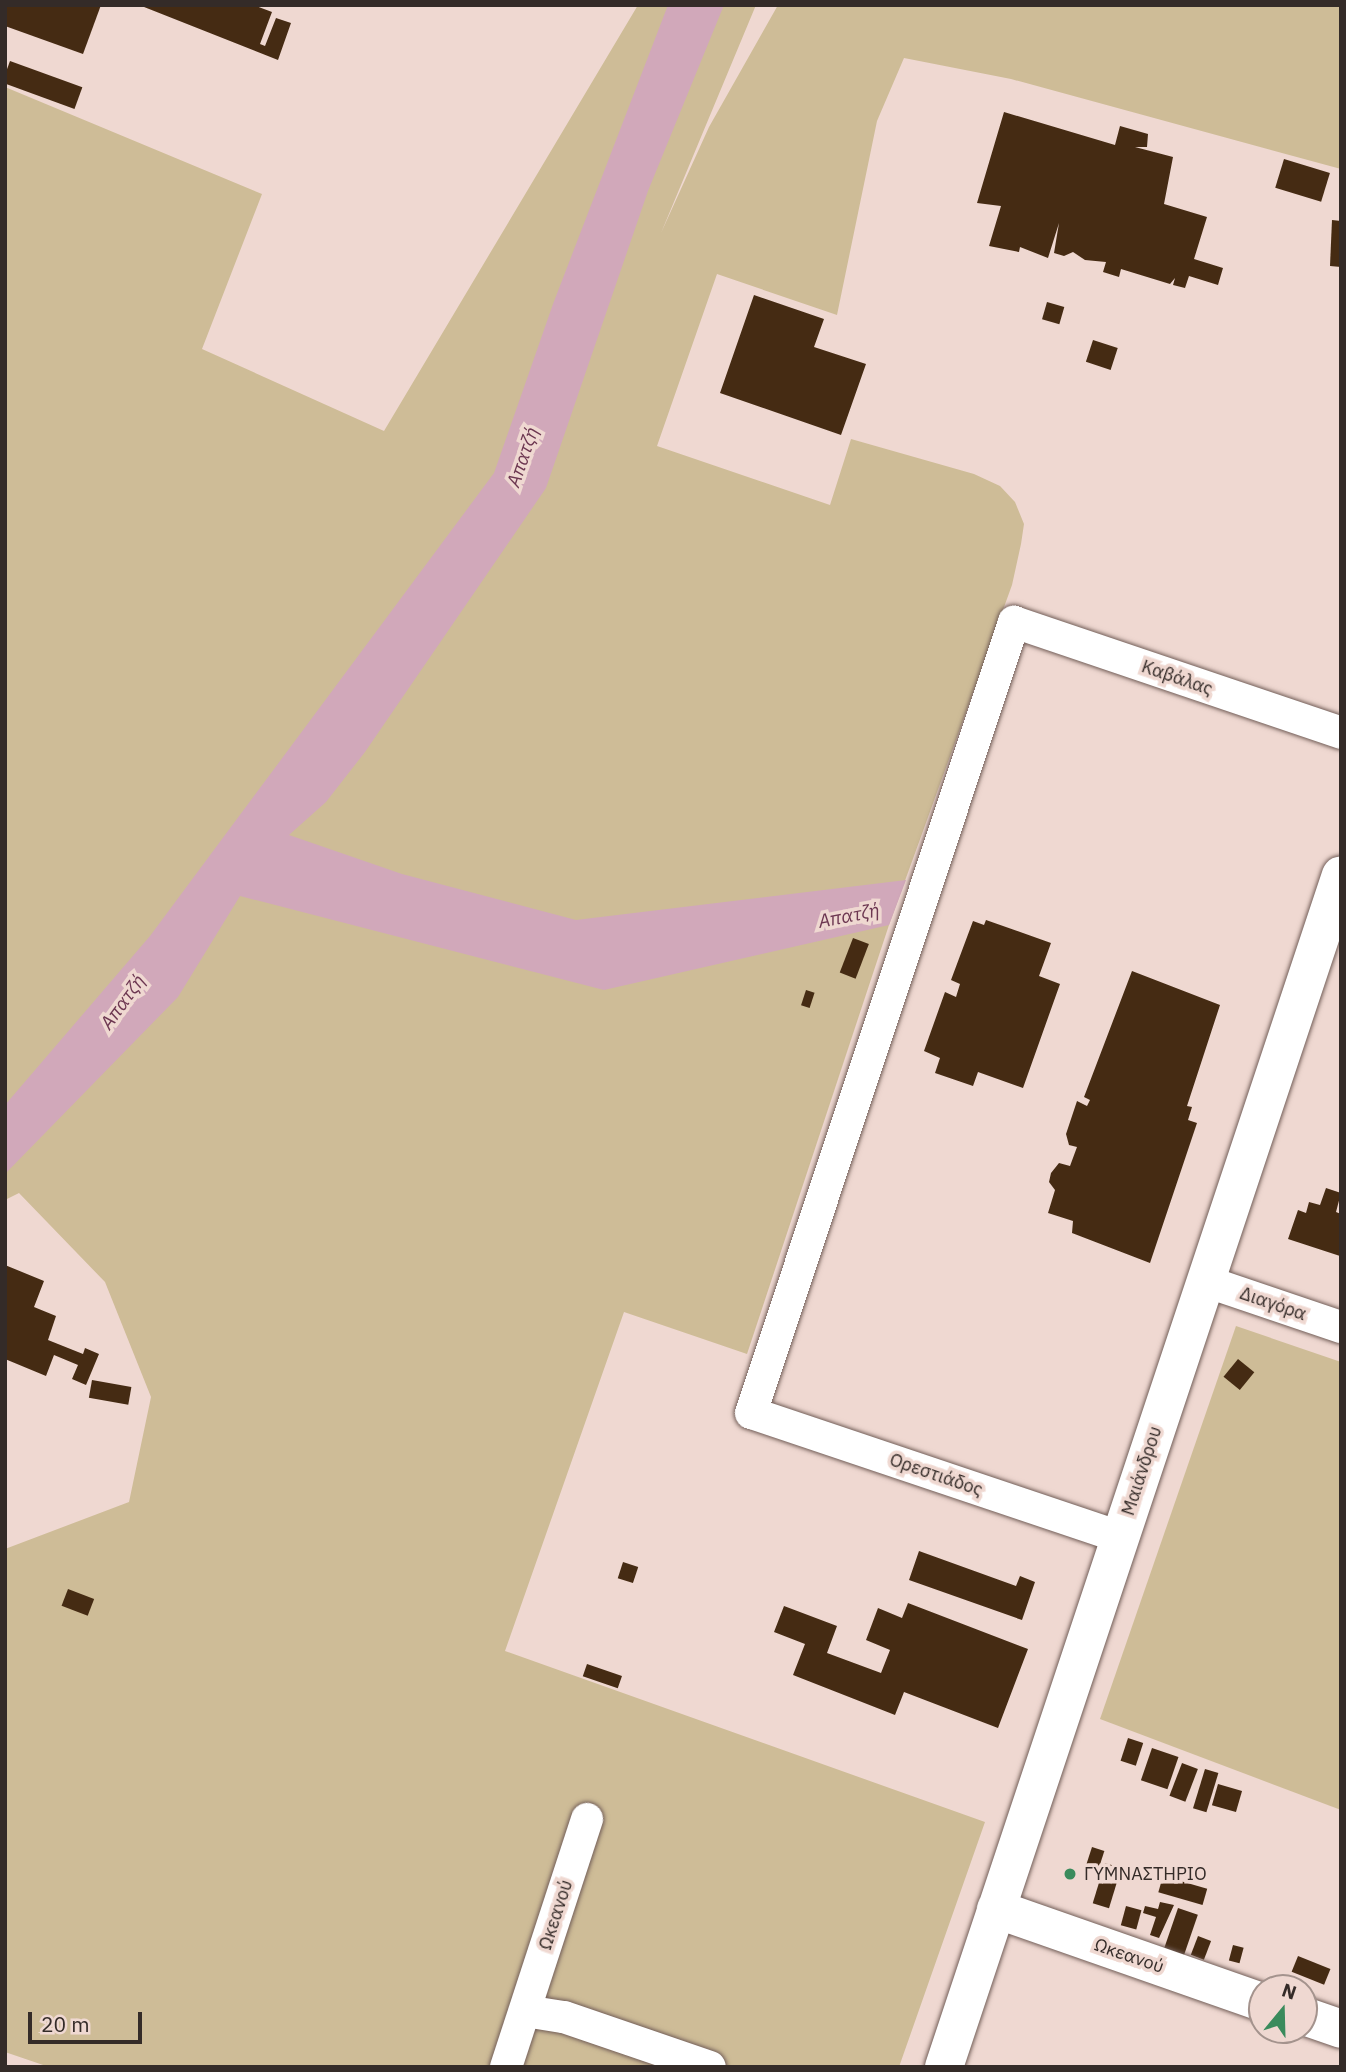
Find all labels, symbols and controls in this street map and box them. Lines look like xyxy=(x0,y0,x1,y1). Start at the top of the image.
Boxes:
water label: Απατζή xyxy=(502,424,544,490)
street label: Καβάλας xyxy=(1139,656,1215,700)
water label: Απατζή xyxy=(816,899,882,933)
water label: Απατζή xyxy=(96,970,150,1034)
street label: Διαγόρα xyxy=(1237,1283,1309,1325)
street label: Μαιάνδρου xyxy=(1117,1424,1167,1518)
street label: Ορεστιάδος xyxy=(887,1449,985,1501)
place label: ΓΥΜΝΑΣΤΗΡΙΟ xyxy=(1084,1863,1207,1885)
marker: ΓΥΜΝΑΣΤΗΡΙΟ xyxy=(1062,1866,1078,1882)
street label: Ωκεανού xyxy=(535,1877,577,1953)
street label: Ωκεανού xyxy=(1091,1934,1167,1978)
north arrow xyxy=(1248,1974,1318,2044)
text: N xyxy=(1279,1977,1300,2005)
scale bar xyxy=(32,1998,145,2042)
text: 20 m xyxy=(41,2010,90,2038)

